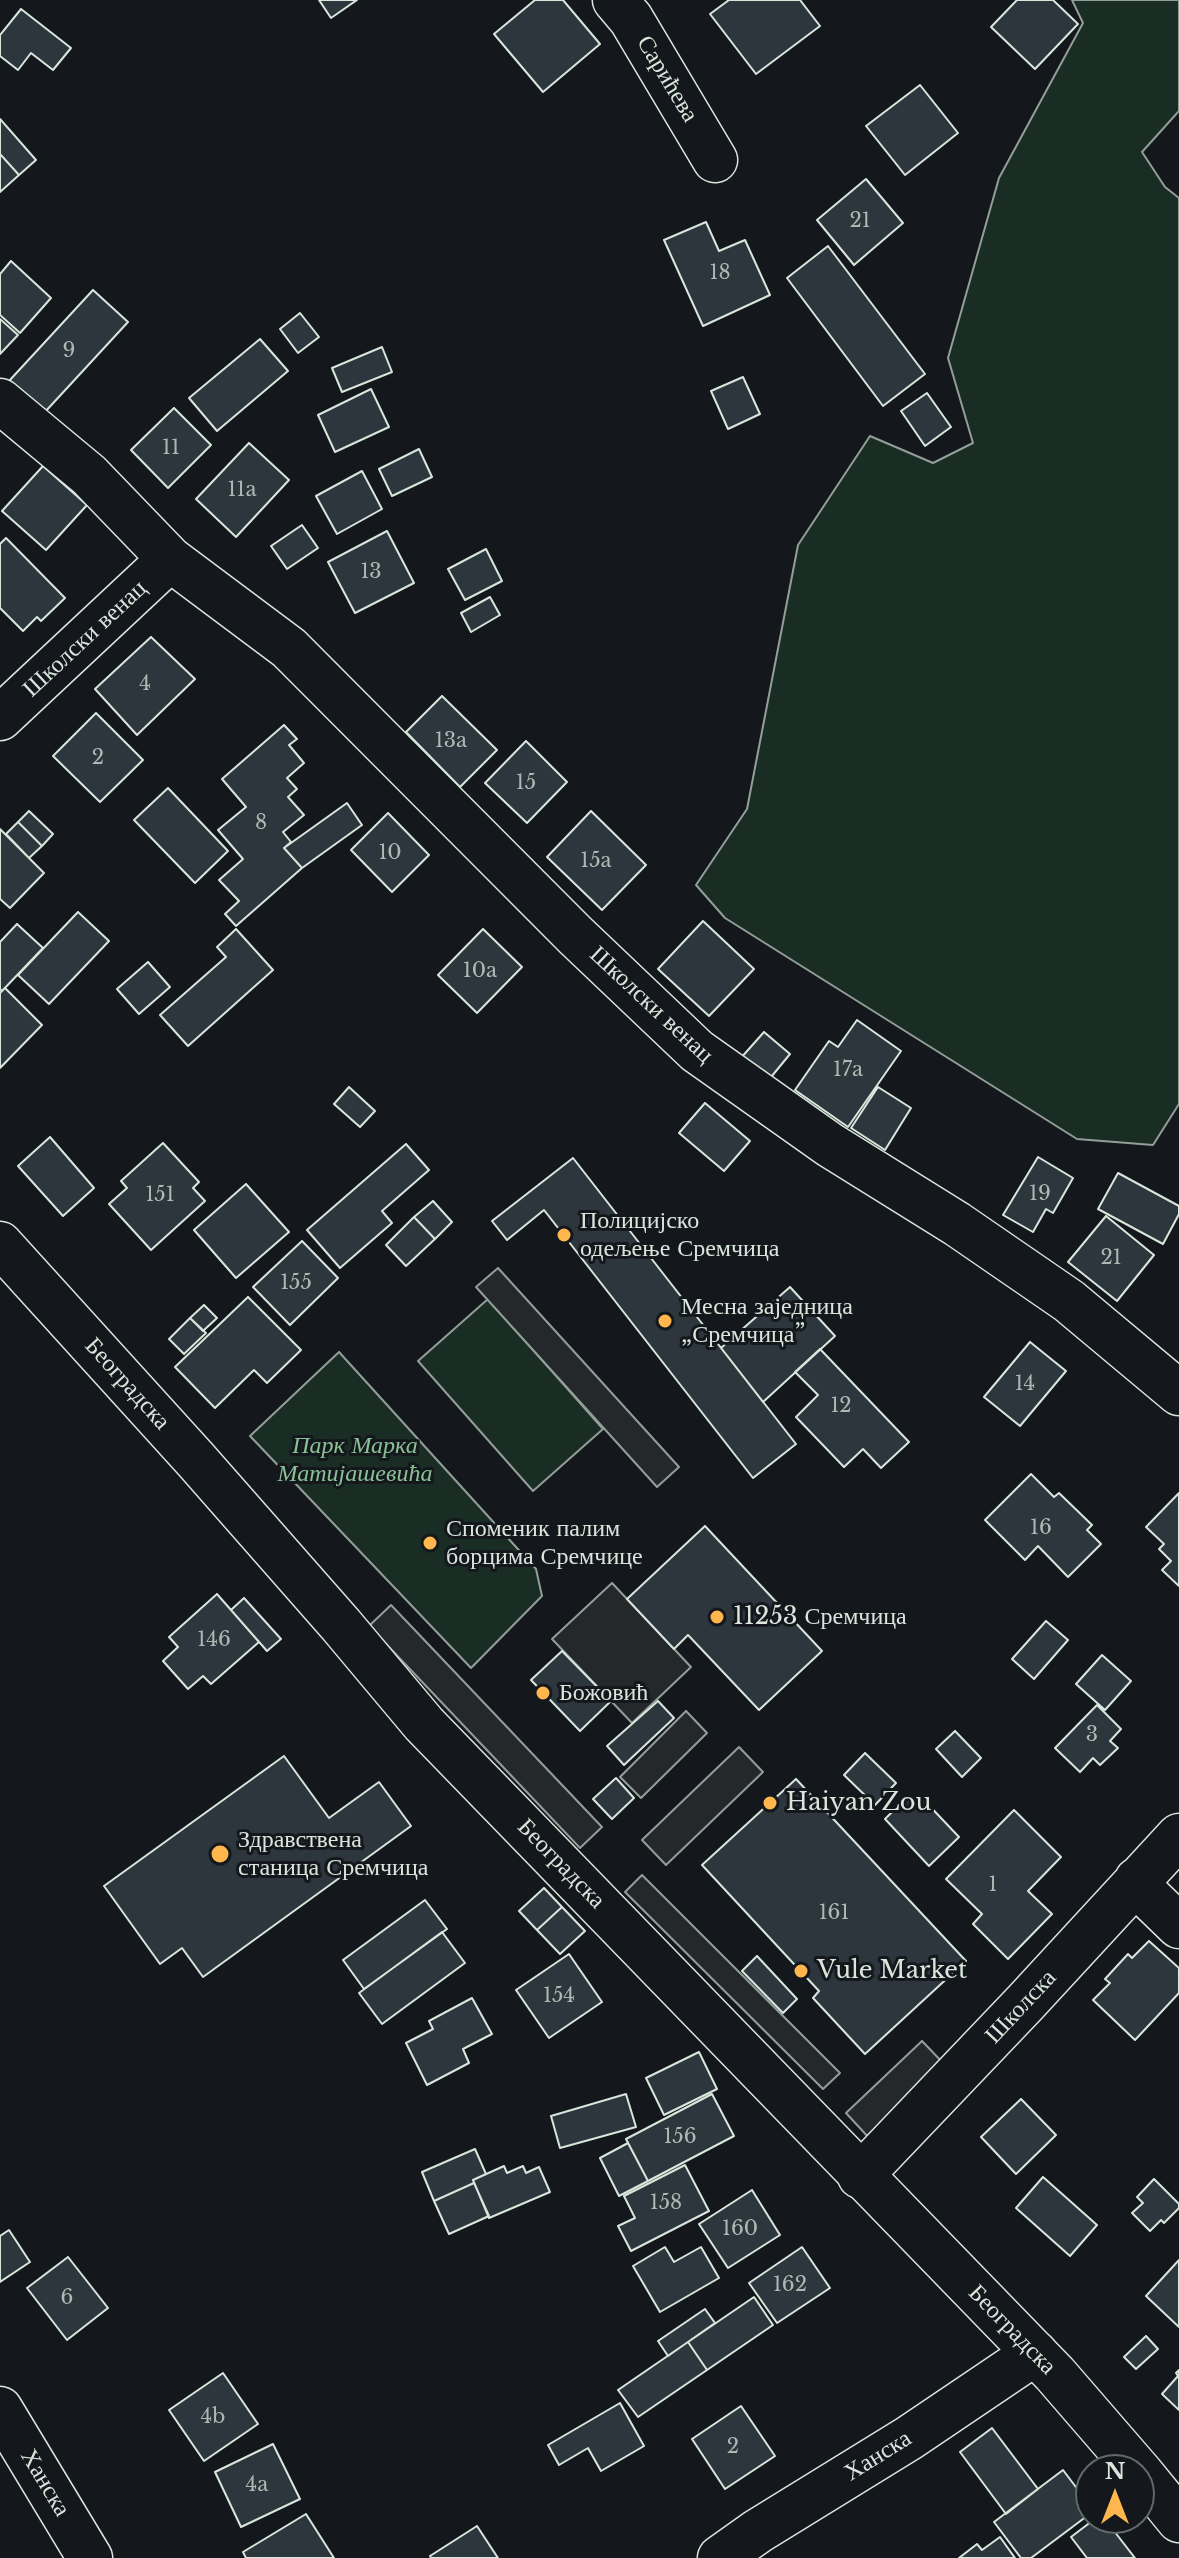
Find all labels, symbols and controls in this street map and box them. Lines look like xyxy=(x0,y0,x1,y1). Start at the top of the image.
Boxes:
street label: Сарићева xyxy=(630,31,704,127)
house number: 21 xyxy=(849,209,871,233)
house number: 18 xyxy=(709,261,731,285)
house number: 9 xyxy=(63,339,75,363)
house number: 11 xyxy=(162,436,180,460)
house number: 11a xyxy=(228,478,256,502)
house number: 13 xyxy=(360,560,382,584)
street label: Школски венац xyxy=(17,574,153,704)
house number: 4 xyxy=(139,672,151,696)
house number: 13a xyxy=(435,729,467,753)
house number: 2 xyxy=(92,746,104,770)
house number: 15 xyxy=(516,771,536,795)
house number: 8 xyxy=(255,811,267,835)
house number: 10 xyxy=(378,841,402,865)
house number: 15a xyxy=(580,849,612,873)
street label: Школски венац xyxy=(583,940,719,1070)
house number: 10a xyxy=(463,959,497,983)
house number: 17a xyxy=(833,1058,863,1082)
house number: 19 xyxy=(1029,1182,1051,1206)
house number: 151 xyxy=(145,1183,175,1207)
place label: Полицијско одељење Сремчица xyxy=(580,1207,779,1263)
marker: Полицијско одељење Сремчица xyxy=(555,1226,573,1244)
house number: 21 xyxy=(1100,1246,1122,1270)
house number: 155 xyxy=(280,1271,312,1295)
place label: Месна заједница „Сремчица” xyxy=(681,1293,853,1349)
marker: Месна заједница „Сремчица” xyxy=(656,1312,674,1330)
street label: Београдска xyxy=(78,1332,176,1436)
house number: 14 xyxy=(1015,1372,1035,1396)
house number: 12 xyxy=(830,1394,852,1418)
park label: Парк Марка Матијашевића xyxy=(278,1432,432,1488)
place label: Споменик палим борцима Сремчице xyxy=(446,1515,643,1571)
house number: 16 xyxy=(1030,1516,1052,1540)
marker: Споменик палим борцима Сремчице xyxy=(421,1534,439,1552)
place label: 11253 Сремчица xyxy=(733,1603,907,1631)
marker: 11253 Сремчица xyxy=(708,1608,726,1626)
house number: 146 xyxy=(197,1628,231,1652)
place label: Божовић xyxy=(559,1679,648,1707)
marker: Божовић xyxy=(534,1684,552,1702)
house number: 3 xyxy=(1086,1723,1098,1747)
place label: Haiyan Zou xyxy=(786,1789,932,1817)
marker: Haiyan Zou xyxy=(761,1794,779,1812)
street label: Београдска xyxy=(511,1813,611,1915)
place label: Здравствена станица Сремчица xyxy=(238,1826,428,1882)
marker: Здравствена станица Сремчица xyxy=(209,1843,231,1865)
house number: 1 xyxy=(989,1873,997,1897)
house number: 161 xyxy=(819,1901,849,1925)
place label: Vule Market xyxy=(817,1957,967,1985)
marker: Vule Market xyxy=(792,1962,810,1980)
street label: Школска xyxy=(979,1964,1063,2050)
house number: 154 xyxy=(543,1984,575,2008)
house number: 156 xyxy=(663,2125,697,2149)
house number: 158 xyxy=(650,2191,682,2215)
house number: 160 xyxy=(722,2217,758,2241)
house number: 162 xyxy=(773,2273,807,2297)
street label: Београдска xyxy=(962,2279,1062,2381)
house number: 6 xyxy=(61,2286,73,2310)
house number: 4b xyxy=(201,2405,225,2429)
street label: Ханска xyxy=(839,2424,917,2488)
house number: 2 xyxy=(727,2435,739,2459)
street label: Ханска xyxy=(14,2444,76,2522)
north arrow xyxy=(1075,2454,1155,2534)
text: N xyxy=(1105,2458,1125,2485)
house number: 4a xyxy=(246,2473,268,2497)

